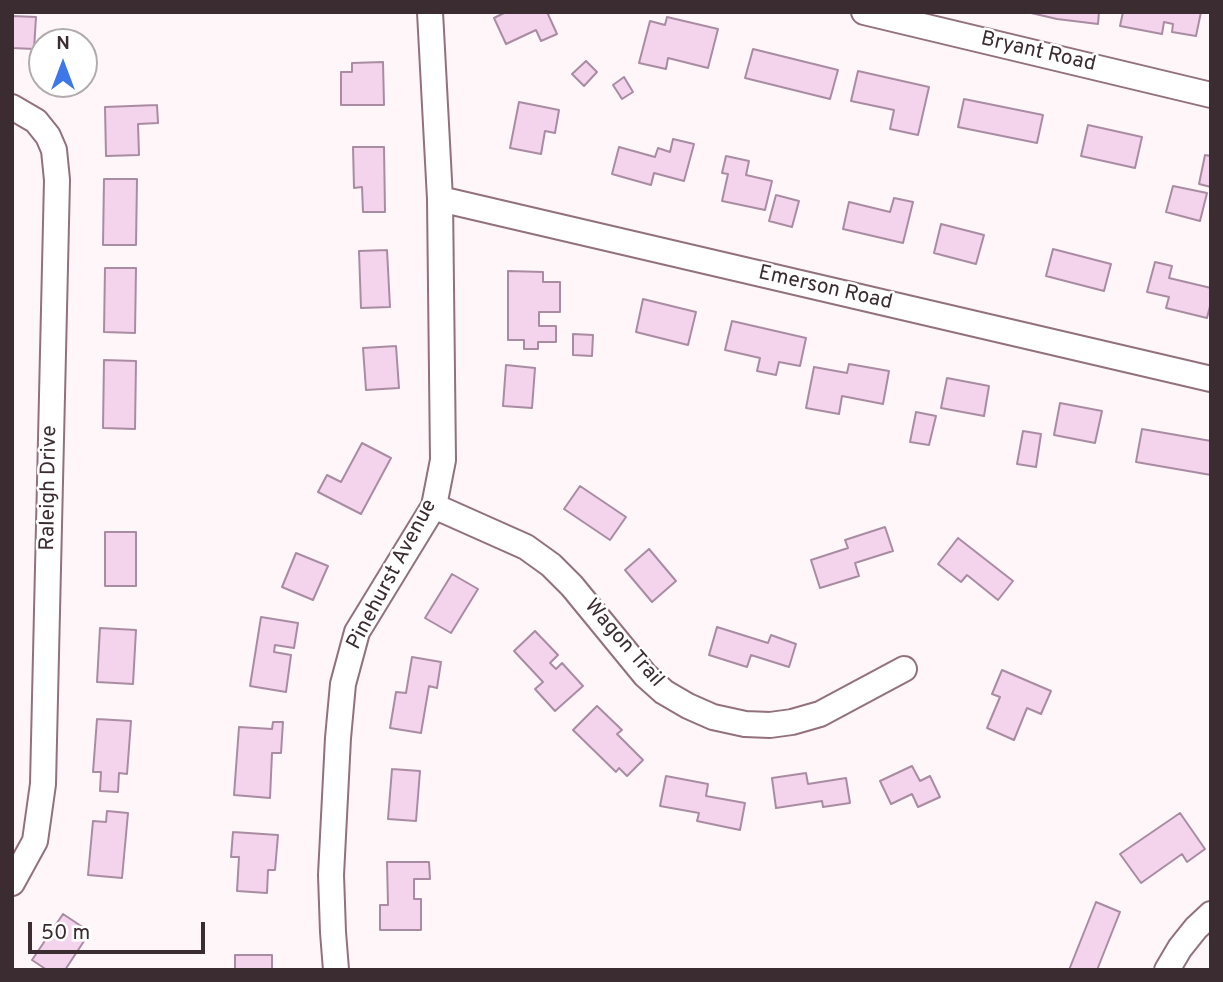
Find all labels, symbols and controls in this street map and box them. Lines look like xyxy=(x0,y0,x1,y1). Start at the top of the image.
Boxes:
north arrow xyxy=(28,28,98,98)
street label: Bryant Road xyxy=(978,28,1098,78)
text: N xyxy=(56,32,70,56)
street label: Emerson Road xyxy=(756,261,894,317)
street label: Raleigh Drive xyxy=(36,425,64,551)
street label: Pinehurst Avenue xyxy=(343,496,443,654)
street label: Wagon Trail xyxy=(578,595,668,693)
scale bar xyxy=(32,908,208,952)
text: 50 m xyxy=(41,920,90,947)

